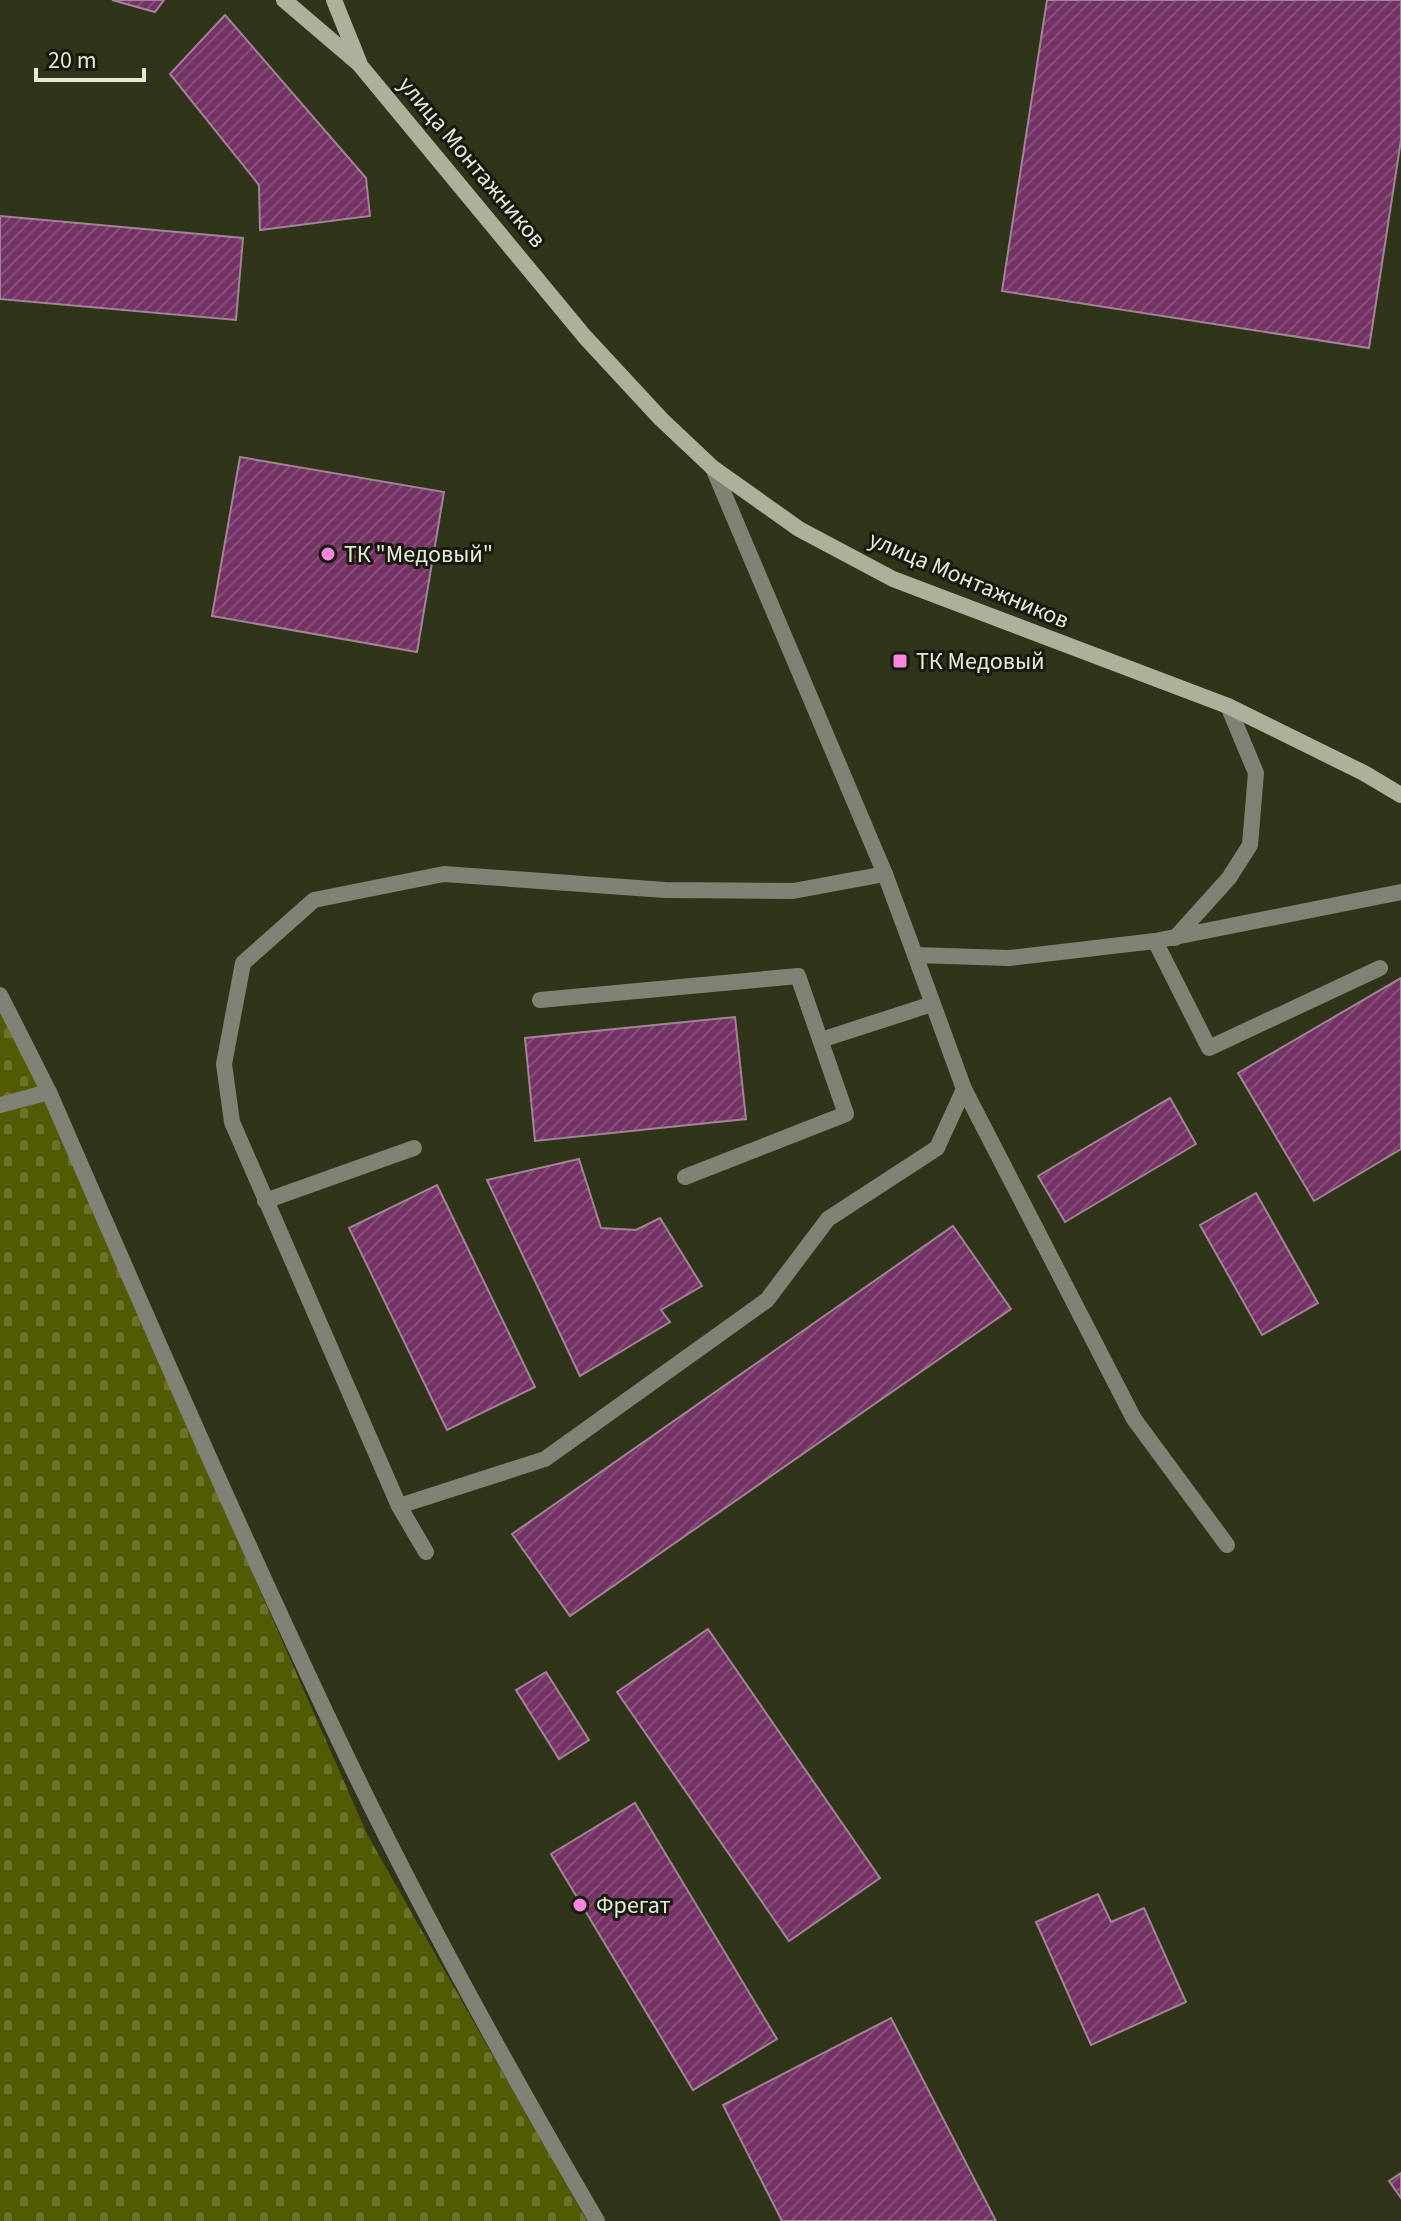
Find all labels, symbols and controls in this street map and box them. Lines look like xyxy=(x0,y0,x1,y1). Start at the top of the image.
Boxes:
scale bar xyxy=(36,32,144,82)
text: 20 m xyxy=(48,43,97,78)
street label: улица Монтажников xyxy=(390,69,554,255)
street label: улица Монтажников xyxy=(863,522,1075,638)
place label: ТК "Медовый" xyxy=(344,537,493,572)
marker: ТК "Медовый" xyxy=(319,545,337,563)
place label: ТК Медовый xyxy=(916,644,1045,679)
marker: ТК Медовый xyxy=(891,652,909,670)
place label: Фрегат xyxy=(596,1888,671,1923)
marker: Фрегат xyxy=(571,1896,589,1914)

